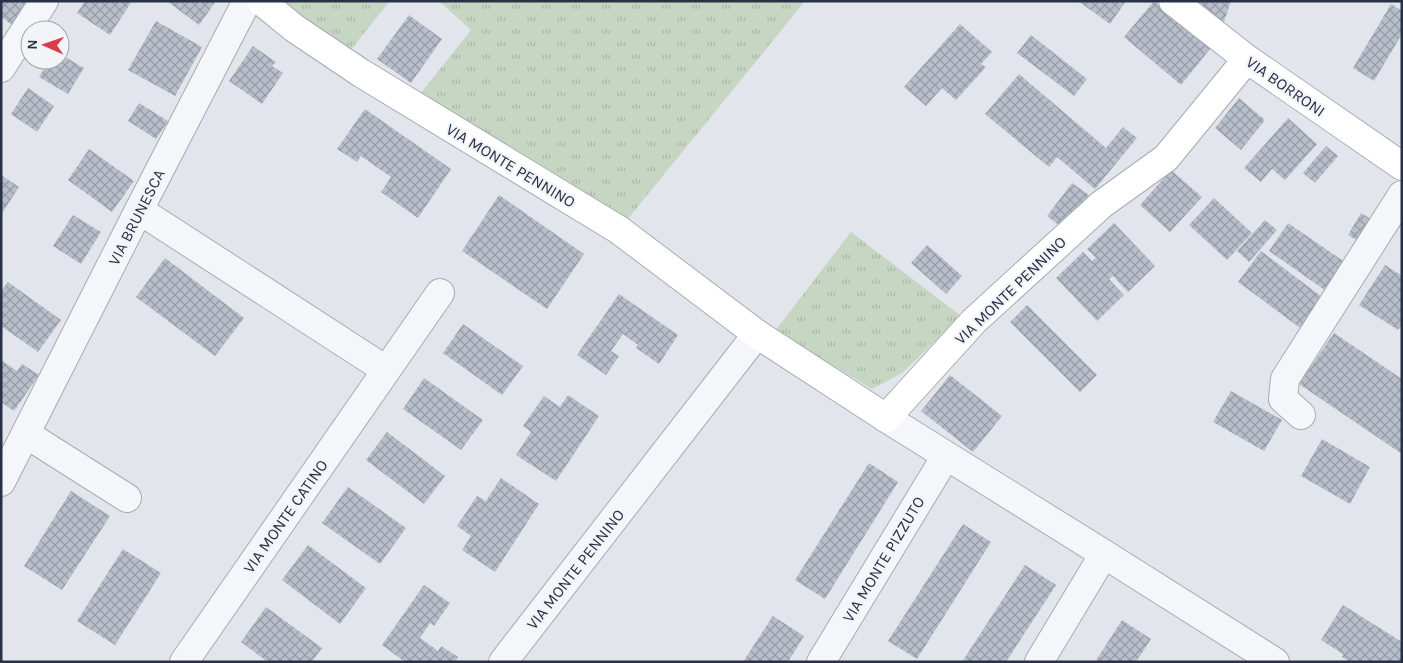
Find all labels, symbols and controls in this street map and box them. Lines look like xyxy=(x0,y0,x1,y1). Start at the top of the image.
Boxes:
north arrow xyxy=(20,20,70,70)
text: N xyxy=(24,39,41,50)
street label: VIA BORRONI xyxy=(1243,52,1329,121)
street label: VIA MONTE PENNINO xyxy=(443,119,579,212)
street label: VIA BRUNESCA xyxy=(104,166,169,268)
street label: VIA MONTE PENNINO xyxy=(951,232,1070,348)
street label: VIA MONTE CATINO xyxy=(239,456,332,577)
street label: VIA MONTE PIZZUTO xyxy=(838,493,928,626)
street label: VIA MONTE PENNINO xyxy=(522,505,628,633)

